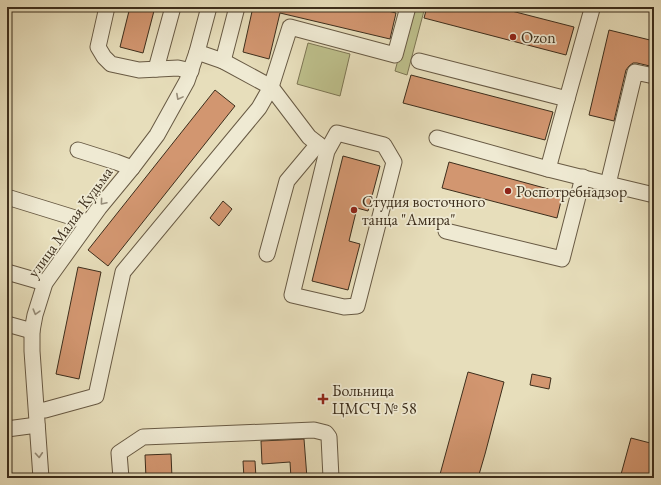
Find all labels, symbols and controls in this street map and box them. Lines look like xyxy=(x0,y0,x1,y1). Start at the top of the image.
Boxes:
place label: Ozon xyxy=(521,27,556,48)
marker: Ozon xyxy=(508,32,518,42)
one-way arrow xyxy=(176,92,183,100)
street label: улица Малая Кудьма xyxy=(23,162,118,282)
place label: Роспотребнадзор xyxy=(516,181,627,202)
marker: Роспотребнадзор xyxy=(503,186,513,196)
place label: Студия восточного танца "Амира" xyxy=(362,191,485,230)
one-way arrow xyxy=(101,197,108,205)
marker: Студия восточного танца "Амира" xyxy=(349,205,359,215)
one-way arrow xyxy=(32,308,41,315)
place label: Больница ЦМСЧ № 58 xyxy=(332,380,417,419)
marker: Больница ЦМСЧ № 58 xyxy=(317,393,329,405)
one-way arrow xyxy=(35,452,44,458)

